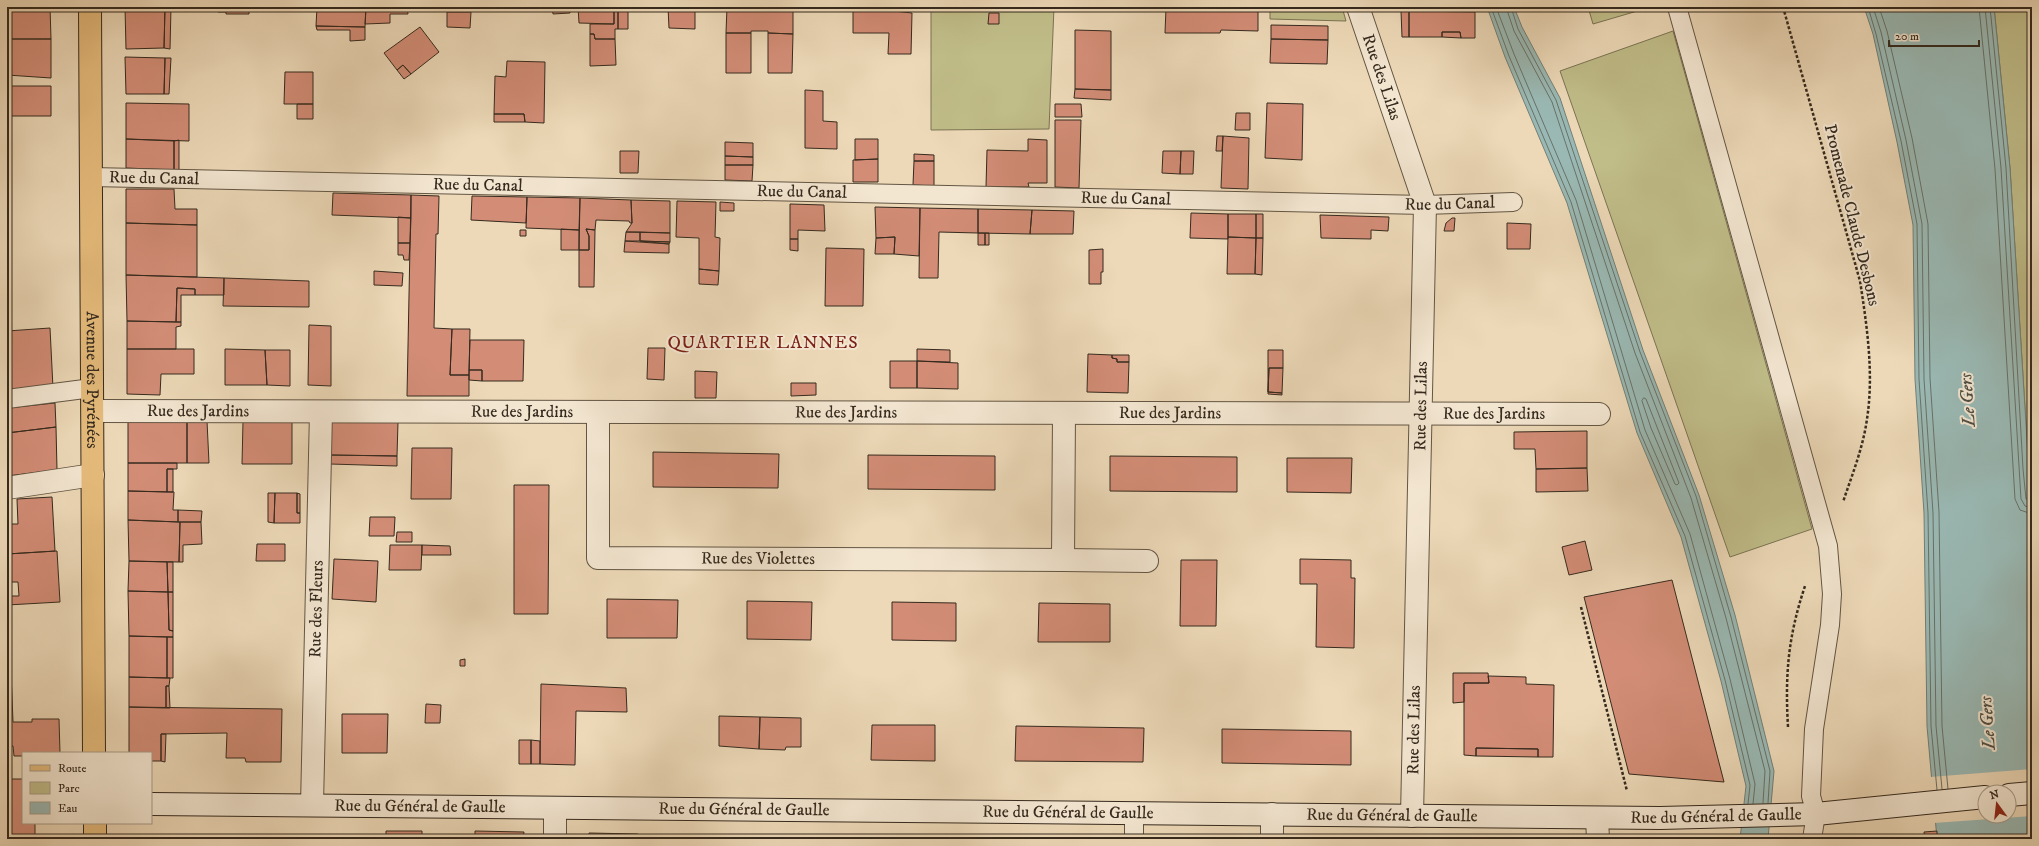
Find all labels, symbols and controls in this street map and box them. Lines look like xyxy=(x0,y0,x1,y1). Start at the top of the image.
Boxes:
scale bar xyxy=(1889,22,1979,48)
text: 20 m xyxy=(1895,29,1919,44)
street label: Rue des Lilas xyxy=(1357,31,1407,123)
street label: Promenade Claude Desbons xyxy=(1819,122,1885,309)
street label: Rue du Canal xyxy=(109,166,199,190)
street label: Rue du Canal xyxy=(433,173,523,197)
street label: Rue du Canal xyxy=(756,180,847,204)
street label: Rue du Canal xyxy=(1080,187,1171,211)
street label: Rue du Canal xyxy=(1404,192,1495,216)
street label: Avenue des Pyrénées xyxy=(81,311,103,449)
district label: QUARTIER LANNES xyxy=(667,332,859,354)
street label: Rue des Lilas xyxy=(1409,361,1433,451)
water label: Le Gers xyxy=(1955,372,1981,428)
street label: Rue des Jardins xyxy=(147,400,250,422)
street label: Rue des Jardins xyxy=(471,401,574,423)
street label: Rue des Jardins xyxy=(795,401,898,424)
street label: Rue des Jardins xyxy=(1119,402,1222,424)
street label: Rue des Jardins xyxy=(1443,403,1546,425)
street label: Rue des Violettes xyxy=(701,547,815,570)
street label: Rue des Fleurs xyxy=(304,560,329,658)
street label: Rue des Lilas xyxy=(1402,685,1426,775)
water label: Le Gers xyxy=(1975,695,2001,751)
legend xyxy=(22,752,152,824)
text: Route xyxy=(58,761,86,776)
text: Parc xyxy=(58,781,80,796)
north arrow xyxy=(1977,784,2017,824)
text: N xyxy=(1988,787,2001,803)
street label: Rue du Général de Gaulle xyxy=(334,795,506,818)
street label: Rue du Général de Gaulle xyxy=(658,798,830,821)
text: Eau xyxy=(58,801,78,816)
street label: Rue du Général de Gaulle xyxy=(982,801,1154,824)
street label: Rue du Général de Gaulle xyxy=(1630,803,1802,829)
street label: Rue du Général de Gaulle xyxy=(1306,804,1478,827)

